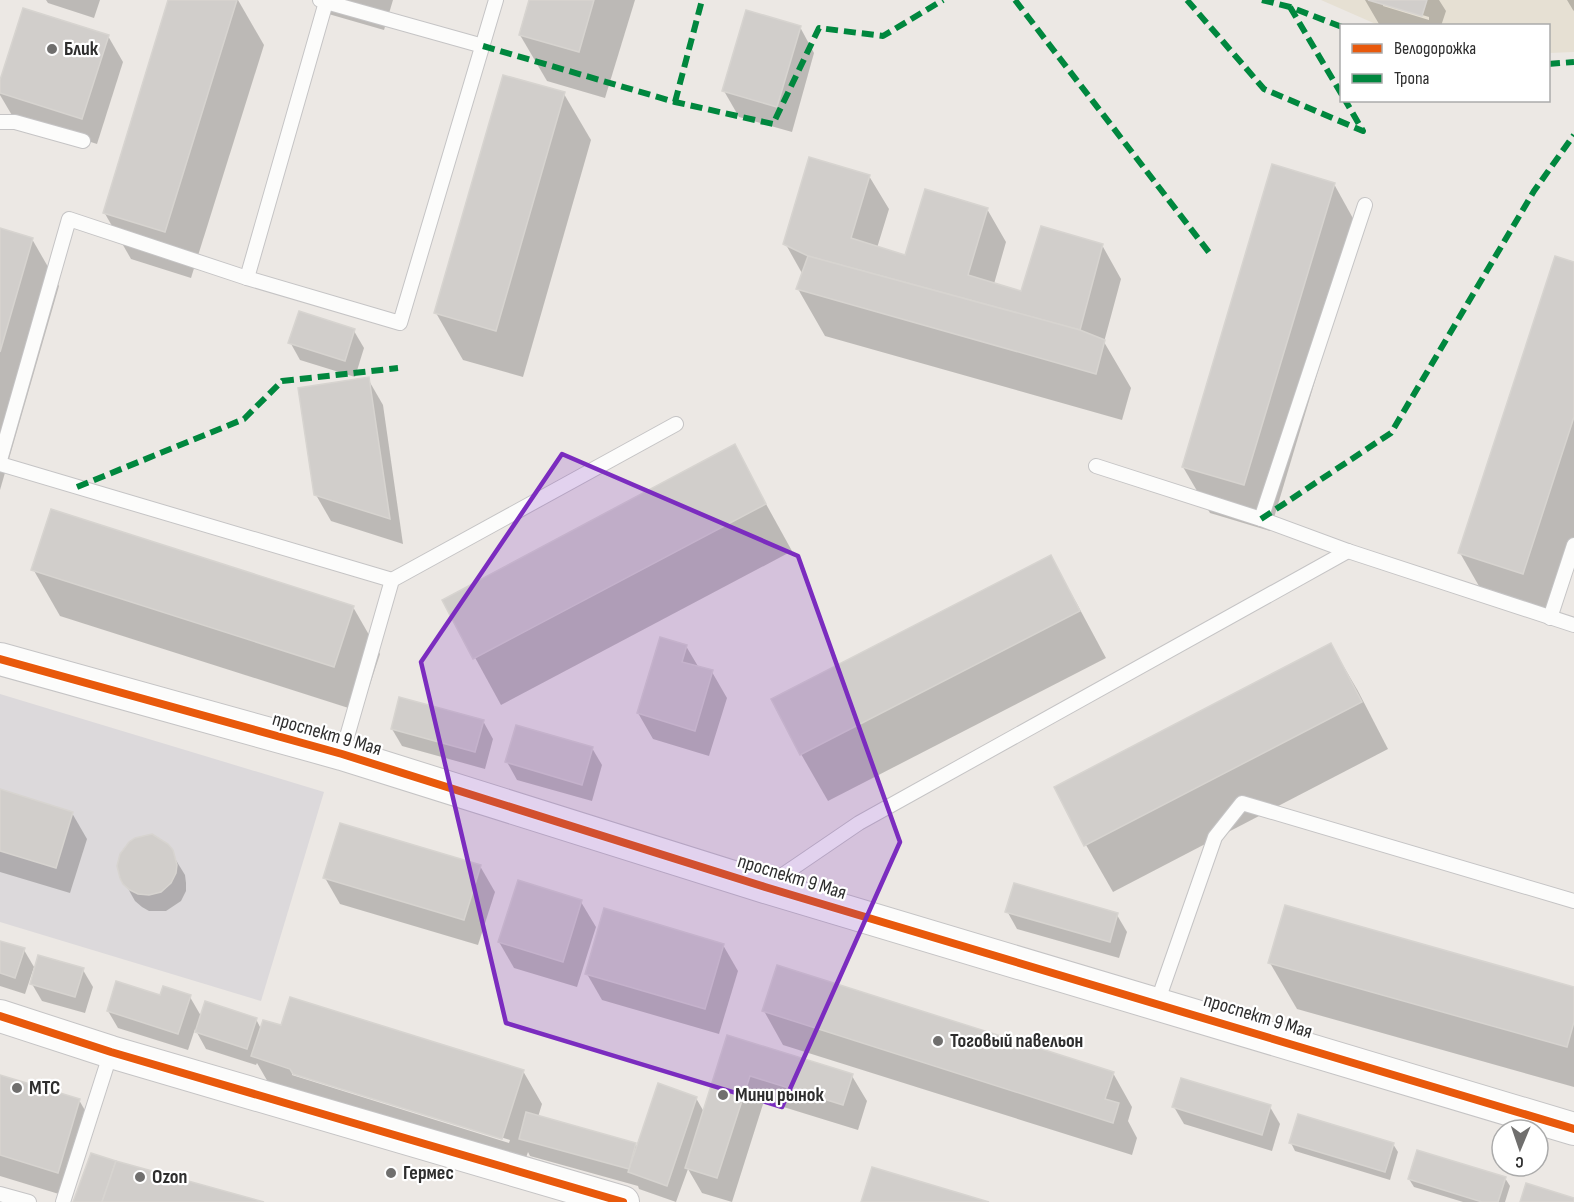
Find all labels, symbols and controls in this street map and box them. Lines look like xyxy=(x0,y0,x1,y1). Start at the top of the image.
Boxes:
legend xyxy=(1340,24,1550,102)
place label: Блик xyxy=(64,37,99,61)
text: Велодорожка xyxy=(1394,38,1476,59)
marker: Блик xyxy=(45,42,59,56)
text: Тропа xyxy=(1394,68,1430,89)
street label: проспект 9 Мая xyxy=(270,707,384,761)
street label: проспект 9 Мая xyxy=(735,849,849,905)
street label: проспект 9 Мая xyxy=(1201,988,1315,1044)
place label: Тоговый павельон xyxy=(950,1029,1083,1053)
marker: Тоговый павельон xyxy=(931,1034,945,1048)
place label: МТС xyxy=(29,1076,60,1100)
marker: МТС xyxy=(10,1081,24,1095)
place label: Мини рынок xyxy=(735,1083,824,1107)
marker: Мини рынок xyxy=(716,1088,730,1102)
north arrow xyxy=(1490,1118,1550,1178)
text: С xyxy=(1515,1152,1524,1171)
place label: Гермес xyxy=(403,1161,454,1185)
place label: Ozon xyxy=(152,1165,187,1189)
marker: Гермес xyxy=(384,1166,398,1180)
marker: Ozon xyxy=(133,1170,147,1184)

